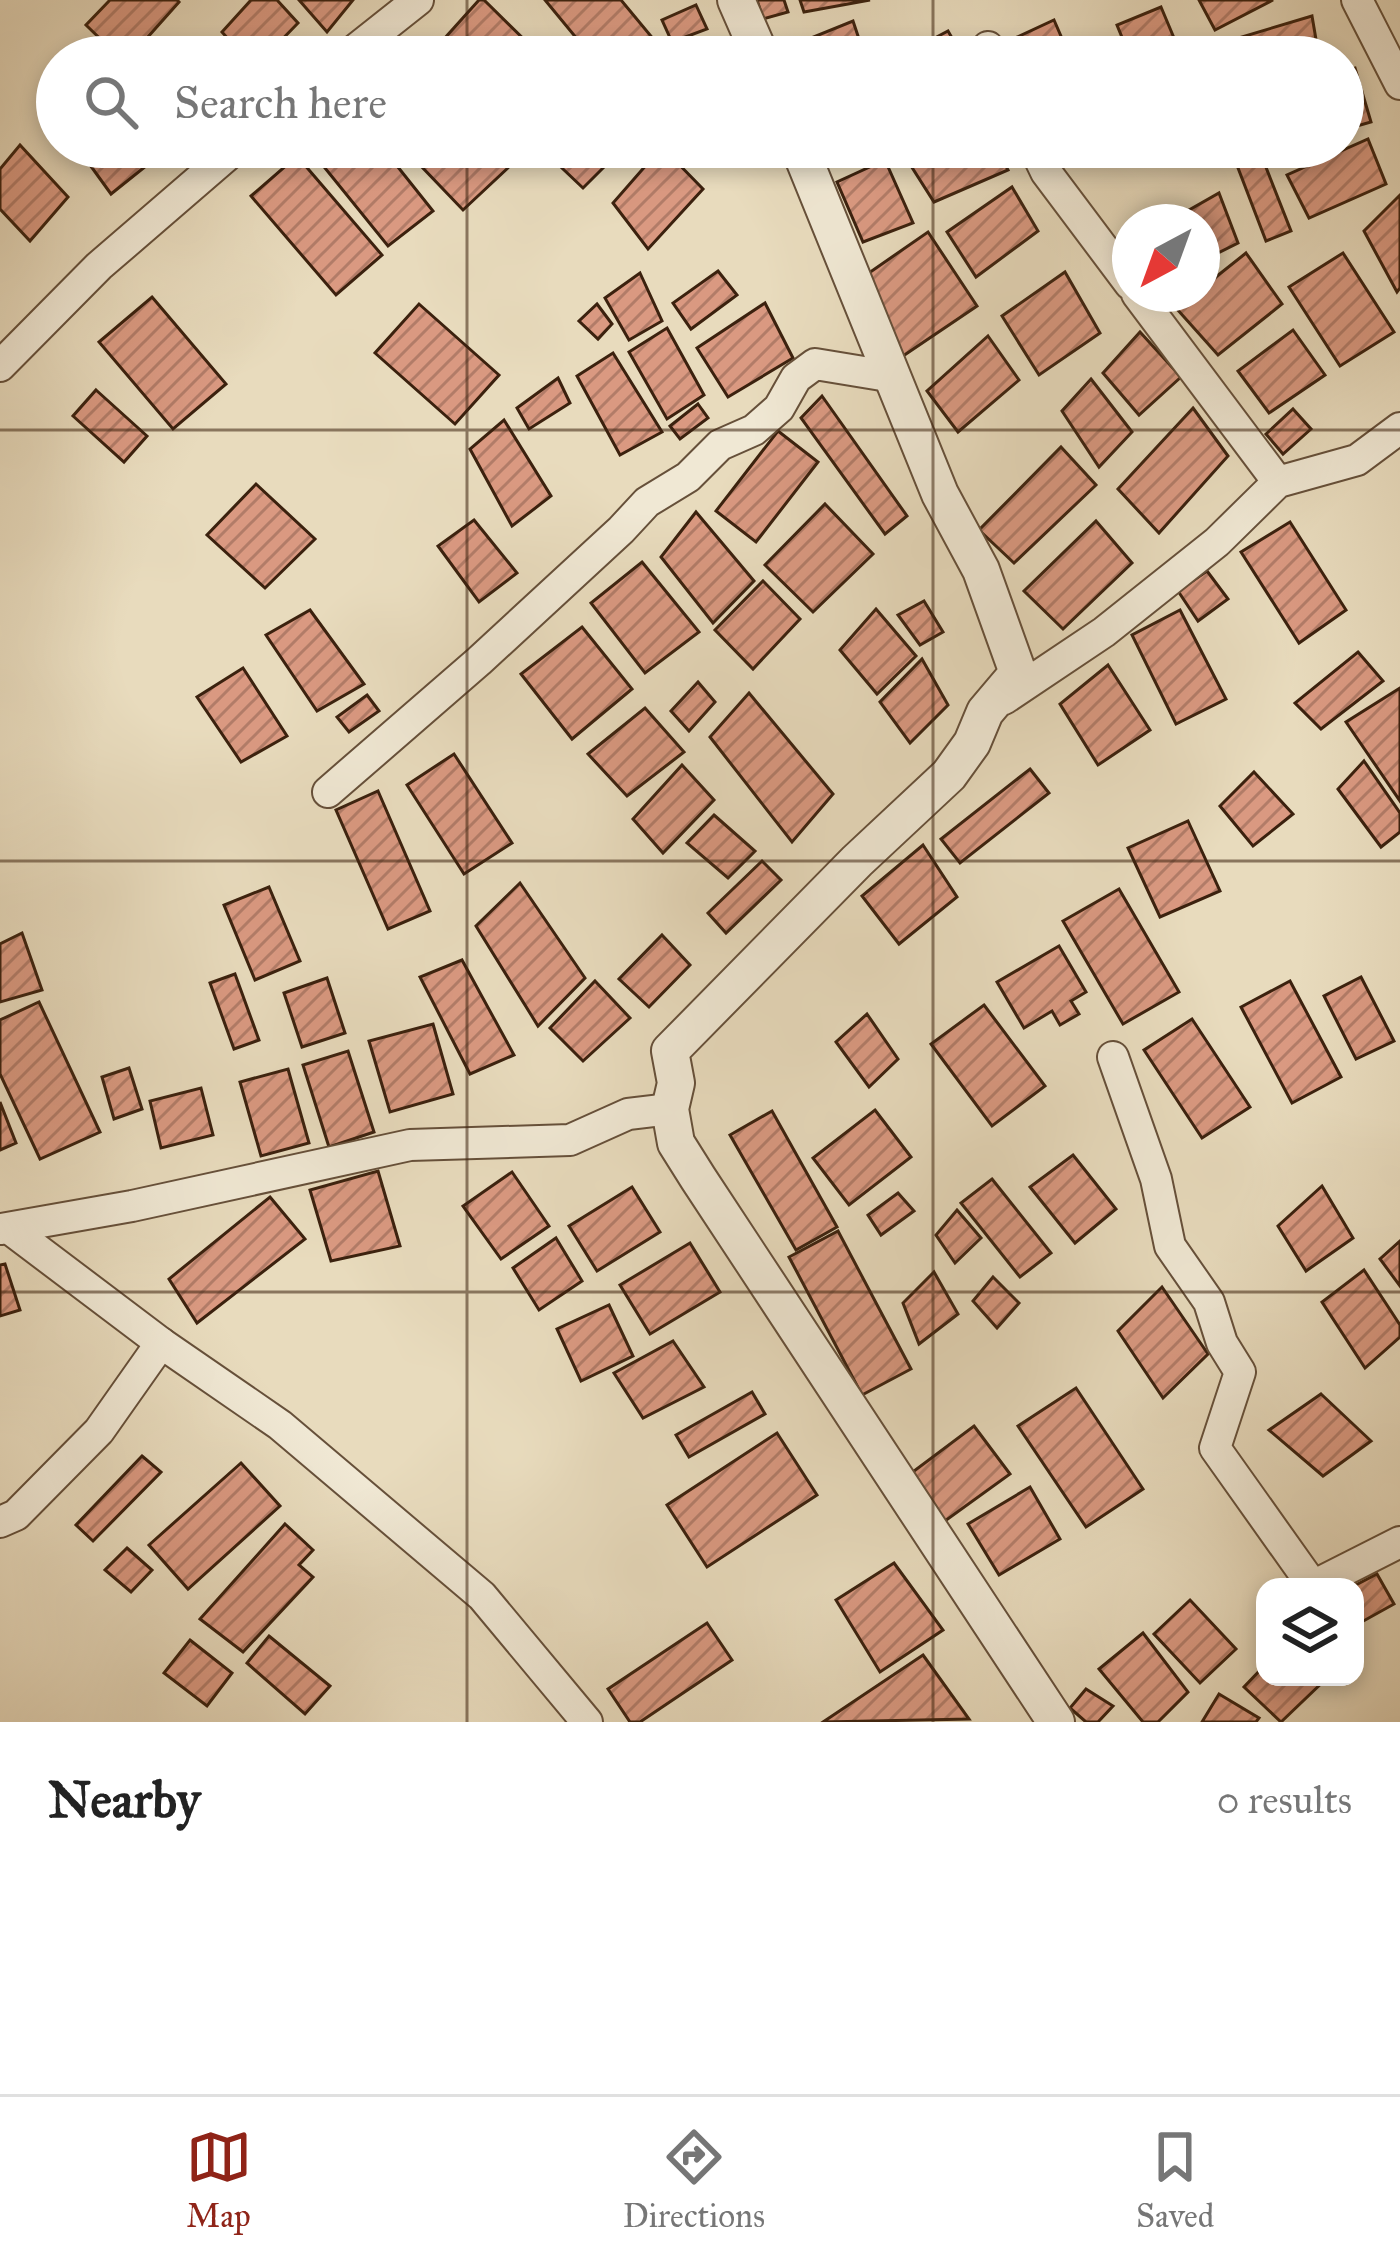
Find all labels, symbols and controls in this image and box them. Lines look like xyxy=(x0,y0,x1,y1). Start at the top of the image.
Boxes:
search box xyxy=(36,36,1364,168)
icon: search xyxy=(78,69,144,135)
text: Search here xyxy=(174,75,387,130)
north arrow xyxy=(1112,204,1220,312)
map controls xyxy=(1256,1578,1364,1686)
button: layers xyxy=(1256,1578,1364,1686)
text: Nearby xyxy=(48,1769,200,1831)
text: 0 results xyxy=(1217,1776,1352,1824)
tab: Map xyxy=(186,2124,252,2236)
tab: Directions xyxy=(623,2124,765,2236)
tab: Saved xyxy=(1136,2124,1214,2236)

